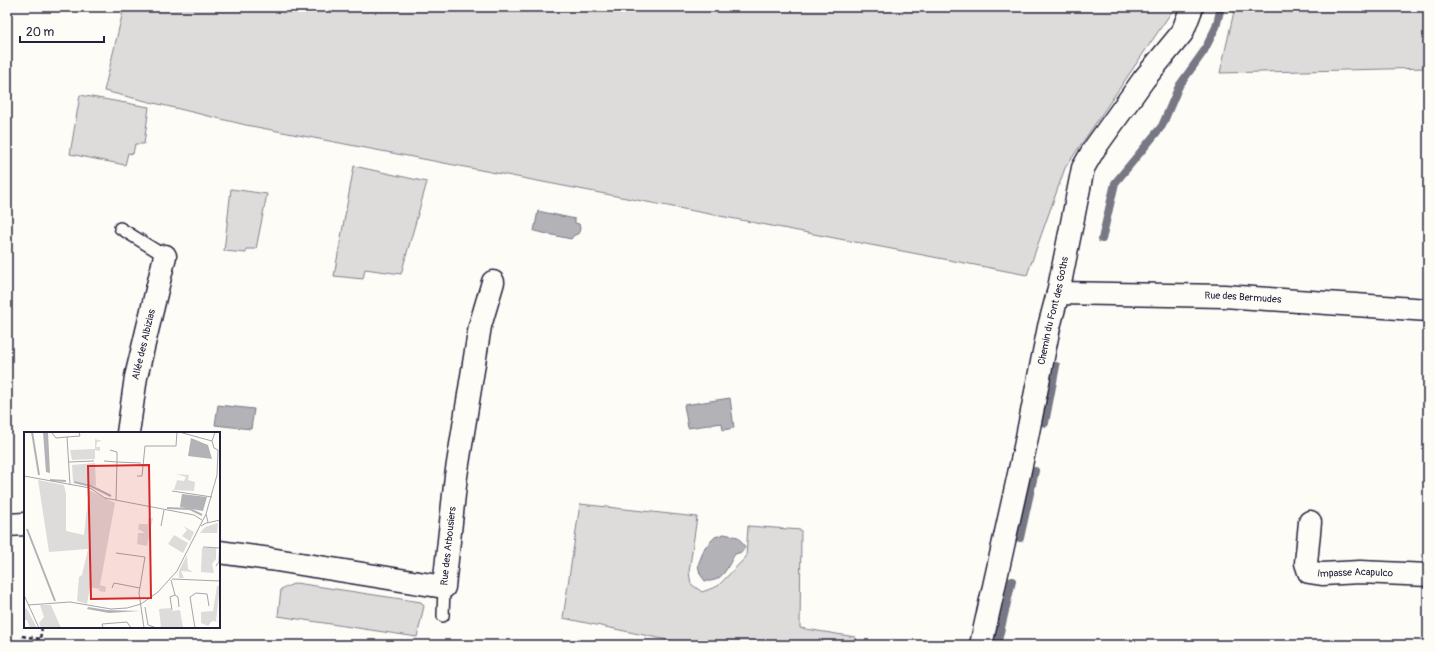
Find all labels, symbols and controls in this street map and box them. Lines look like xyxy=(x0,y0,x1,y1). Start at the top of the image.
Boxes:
scale bar xyxy=(20,18,104,44)
text: 20 m xyxy=(26,25,55,40)
street label: Chemin du Font des Goths xyxy=(1036,255,1071,366)
street label: Rue des Bermudes xyxy=(1204,290,1282,306)
street label: Allée des Albizias xyxy=(130,308,158,381)
inset map xyxy=(24,432,220,628)
street label: Rue des Arbousiers xyxy=(438,505,459,586)
street label: Impasse Acapulco xyxy=(1316,566,1394,580)

